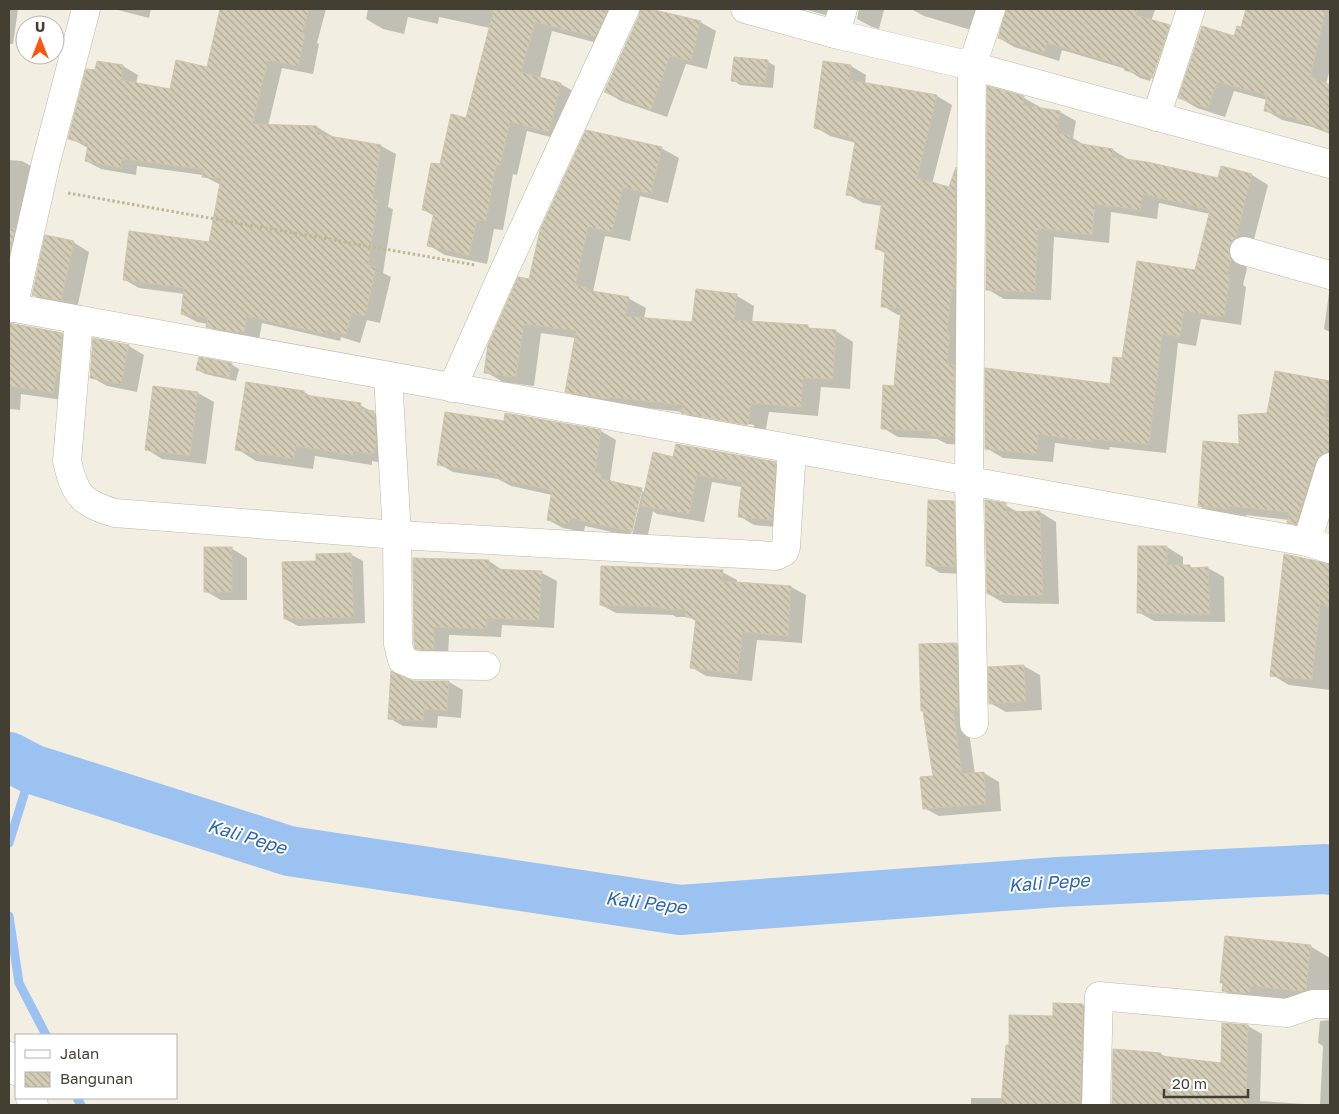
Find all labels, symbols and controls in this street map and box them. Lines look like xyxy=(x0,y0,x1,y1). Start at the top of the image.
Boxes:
north arrow xyxy=(15,15,65,65)
text: U xyxy=(35,18,45,35)
water label: Kali Pepe xyxy=(205,814,291,859)
water label: Kali Pepe xyxy=(1008,868,1092,896)
water label: Kali Pepe xyxy=(605,886,689,918)
legend xyxy=(15,1034,178,1099)
text: Jalan xyxy=(60,1044,99,1062)
scale bar xyxy=(1164,1066,1248,1098)
text: Bangunan xyxy=(60,1069,133,1087)
text: 20 m xyxy=(1172,1074,1207,1092)

